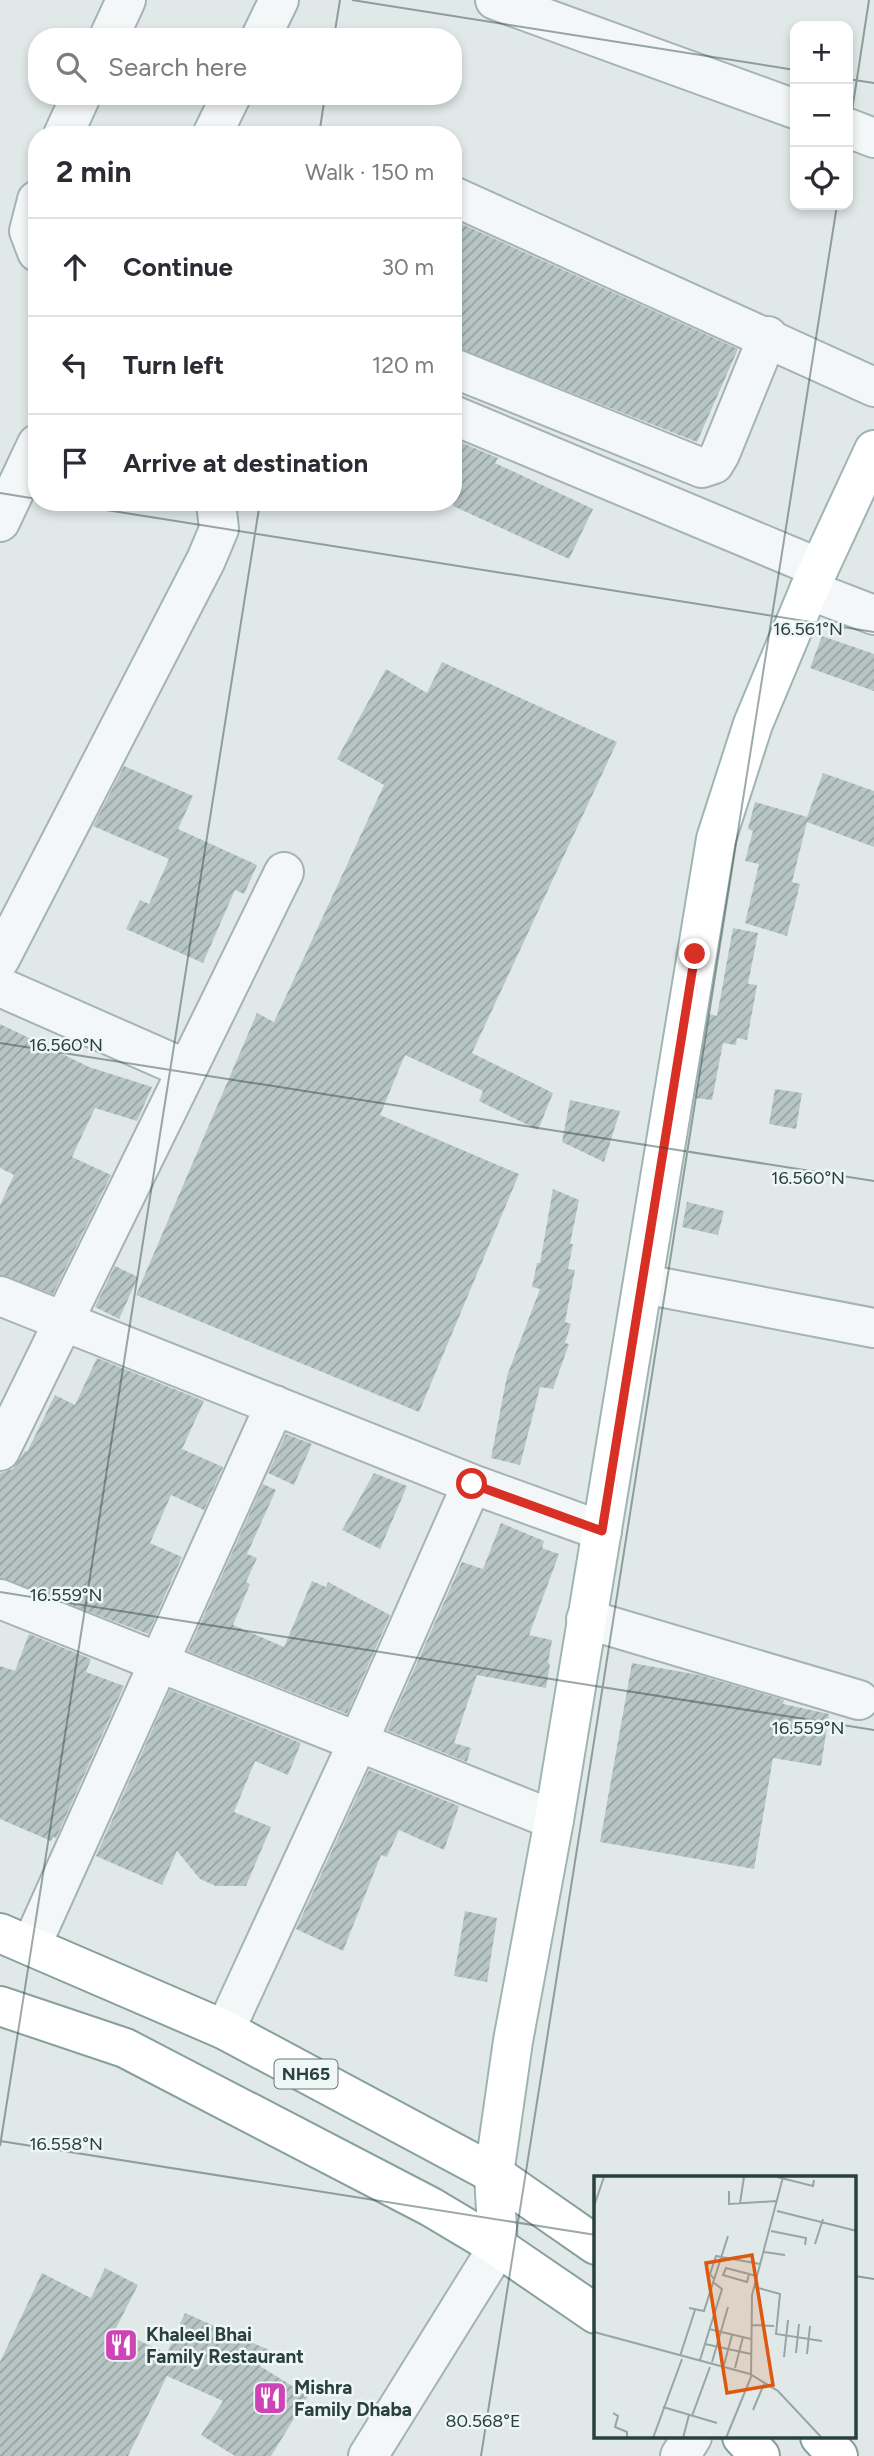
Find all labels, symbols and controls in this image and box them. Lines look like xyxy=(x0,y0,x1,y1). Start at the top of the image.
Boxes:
map controls xyxy=(790,21,853,210)
button: + xyxy=(790,21,853,84)
search box xyxy=(28,28,462,105)
icon: search xyxy=(52,48,90,86)
text: Search here xyxy=(108,51,247,83)
button: − xyxy=(790,84,853,147)
button: locate xyxy=(790,147,853,210)
text: 2 min xyxy=(56,153,132,190)
text: Walk · 150 m xyxy=(305,158,434,186)
icon: ahead xyxy=(56,248,94,286)
text: Continue xyxy=(123,251,233,283)
text: 30 m xyxy=(381,253,434,281)
icon: left xyxy=(56,346,94,384)
text: Turn left xyxy=(123,349,224,381)
text: 120 m xyxy=(372,351,434,379)
icon: arrive xyxy=(56,444,94,482)
text: Arrive at destination xyxy=(123,447,368,479)
text: 16.561°N xyxy=(773,618,843,640)
route end xyxy=(679,938,710,969)
text: 16.560°N xyxy=(29,1034,103,1056)
text: 16.560°N xyxy=(771,1167,845,1189)
route start xyxy=(456,1468,487,1499)
text: 16.559°N xyxy=(30,1584,102,1606)
text: 16.559°N xyxy=(772,1717,844,1739)
road number: NH65 xyxy=(274,2060,338,2088)
text: 16.558°N xyxy=(29,2133,103,2155)
inset map xyxy=(594,2176,856,2438)
place label: Khaleel Bhai Family Restaurant xyxy=(146,2323,304,2368)
restaurant icon: Khaleel Bhai Family Restaurant xyxy=(102,2326,140,2364)
place label: Mishra Family Dhaba xyxy=(294,2376,412,2421)
restaurant icon: Mishra Family Dhaba xyxy=(251,2379,289,2417)
text: 80.568°E xyxy=(445,2410,521,2432)

